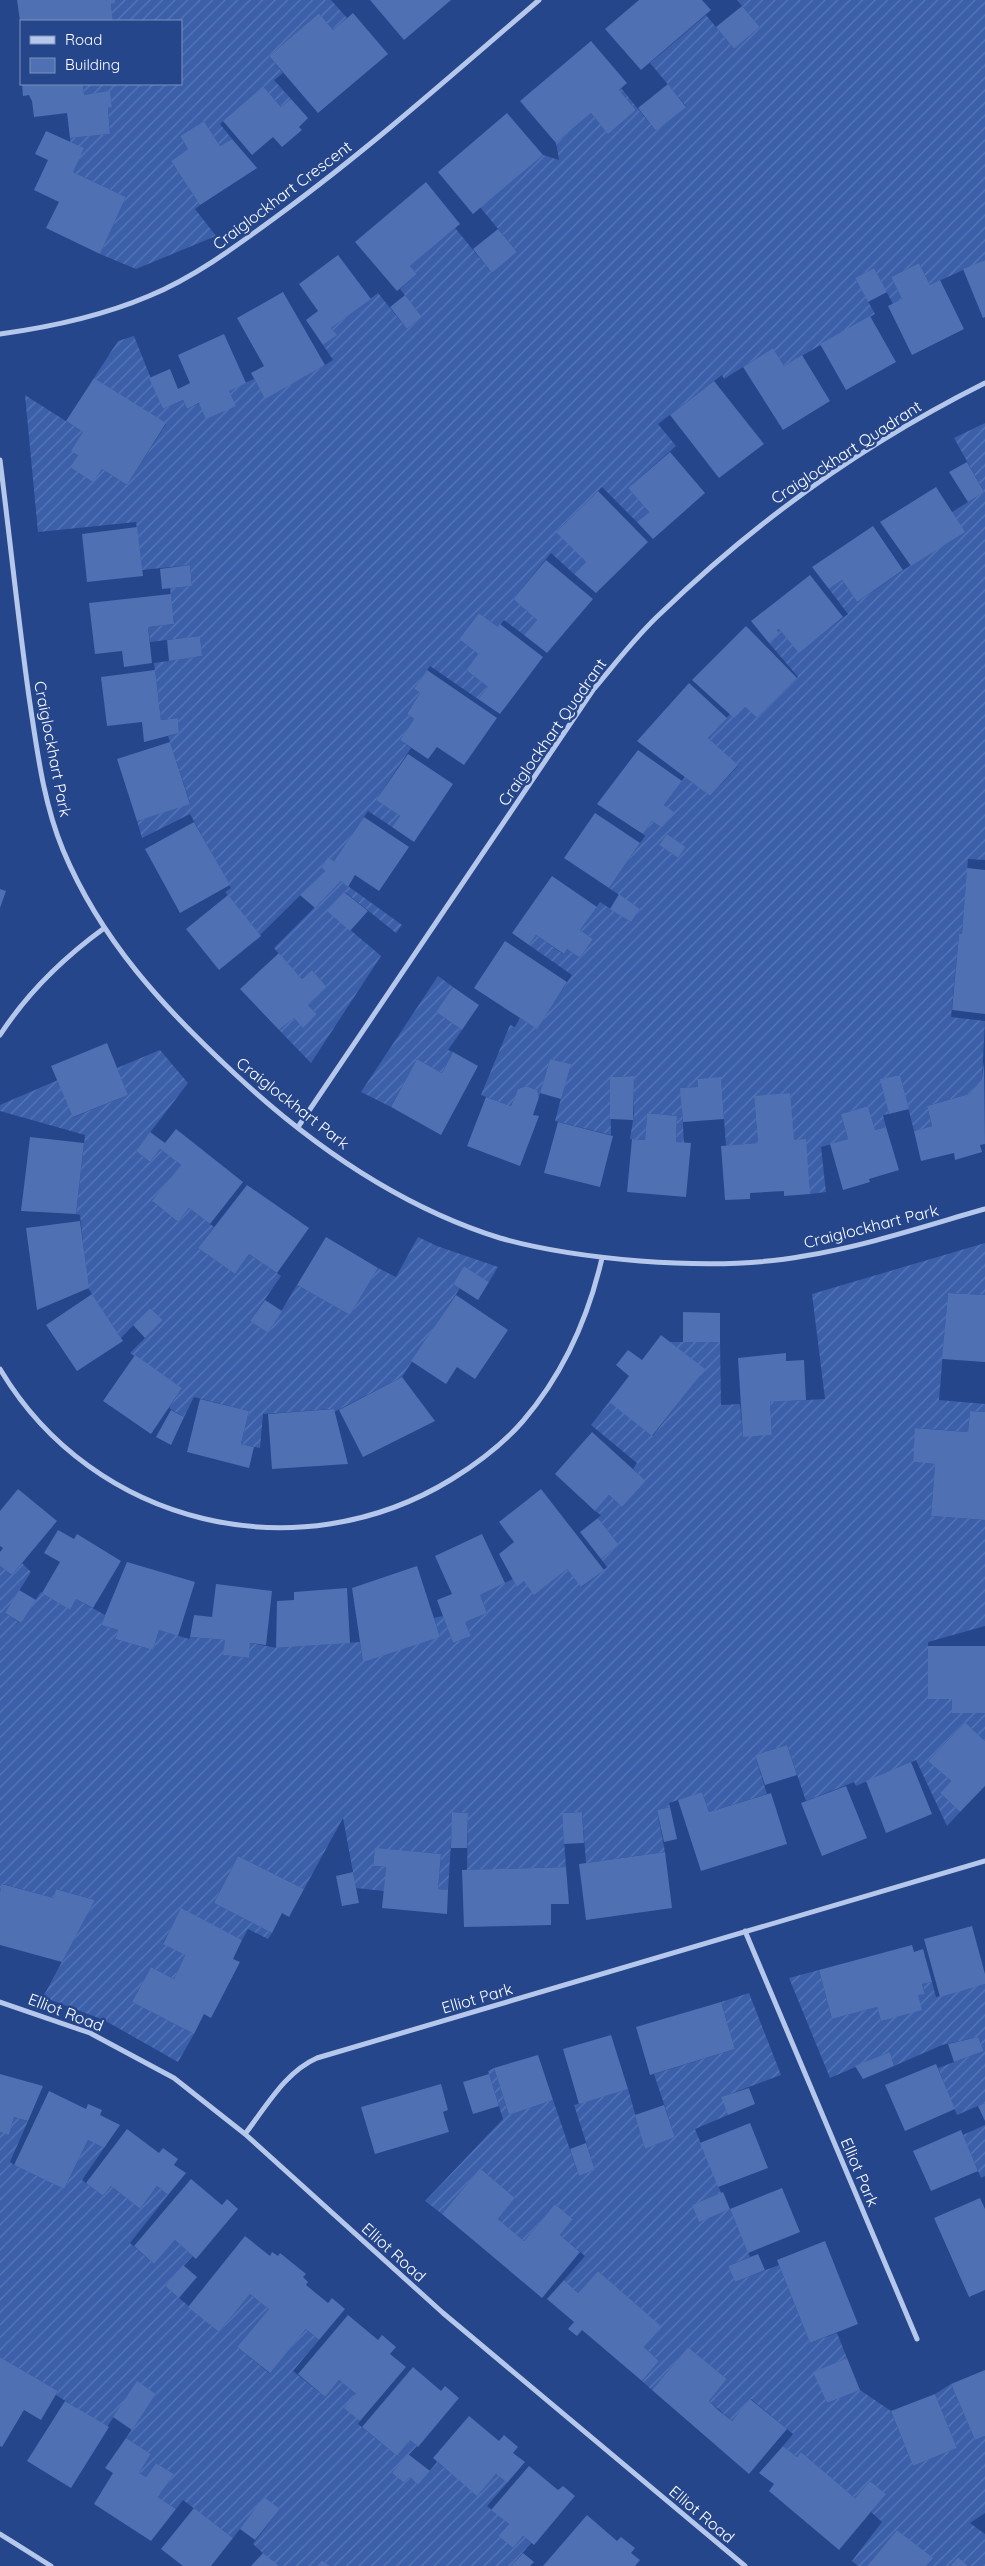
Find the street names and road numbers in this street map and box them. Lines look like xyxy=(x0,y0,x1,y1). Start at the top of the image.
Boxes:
street label: Craiglockhart Crescent xyxy=(208,136,356,254)
street label: Craiglockhart Quadrant xyxy=(767,396,925,508)
street label: Craiglockhart Quadrant xyxy=(493,654,611,810)
street label: Craiglockhart Park xyxy=(30,679,76,819)
street label: Craiglockhart Park xyxy=(232,1053,354,1153)
street label: Craiglockhart Park xyxy=(802,1200,940,1252)
street label: Elliot Park xyxy=(439,1978,515,2018)
street label: Elliot Road xyxy=(26,1989,106,2035)
street label: Elliot Park xyxy=(836,2134,884,2210)
street label: Elliot Road xyxy=(358,2218,430,2286)
street label: Elliot Road xyxy=(665,2481,739,2547)

